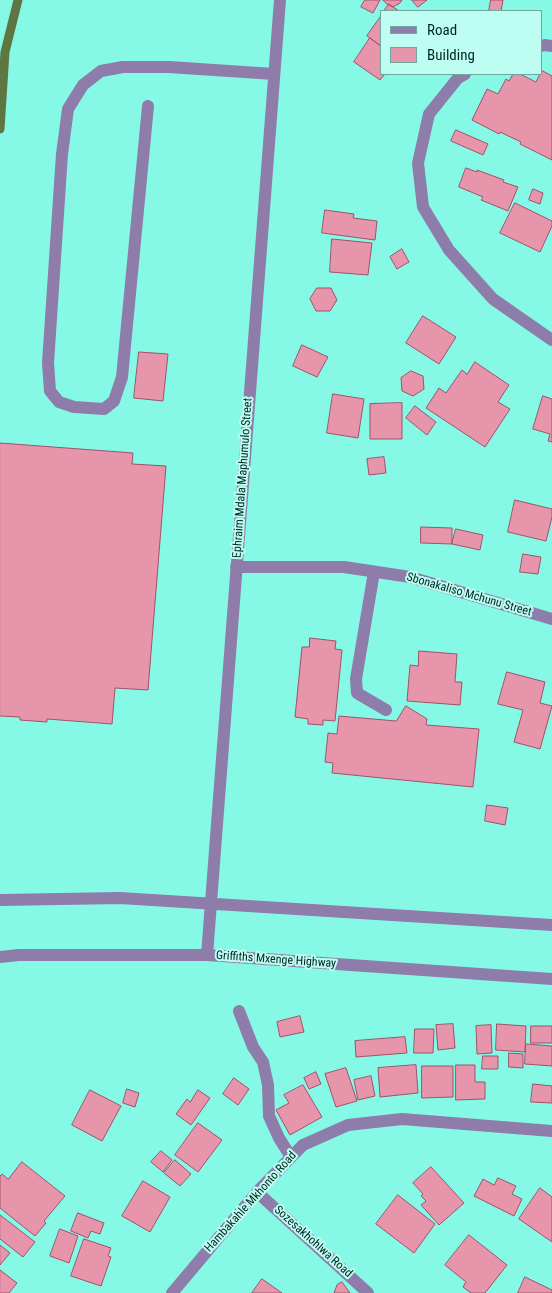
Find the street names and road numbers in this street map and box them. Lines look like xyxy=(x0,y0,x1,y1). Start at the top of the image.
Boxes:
street label: Ephraim Mdala Maphumulo Street xyxy=(230,398,256,558)
street label: Sbonakaliso Mchunu Street xyxy=(405,570,533,620)
street label: Griffiths Mxenge Highway xyxy=(215,949,337,971)
street label: Hambakahle Mkhonto Road xyxy=(202,1149,300,1255)
street label: Sozesakhohlwa Road xyxy=(271,1203,355,1281)

